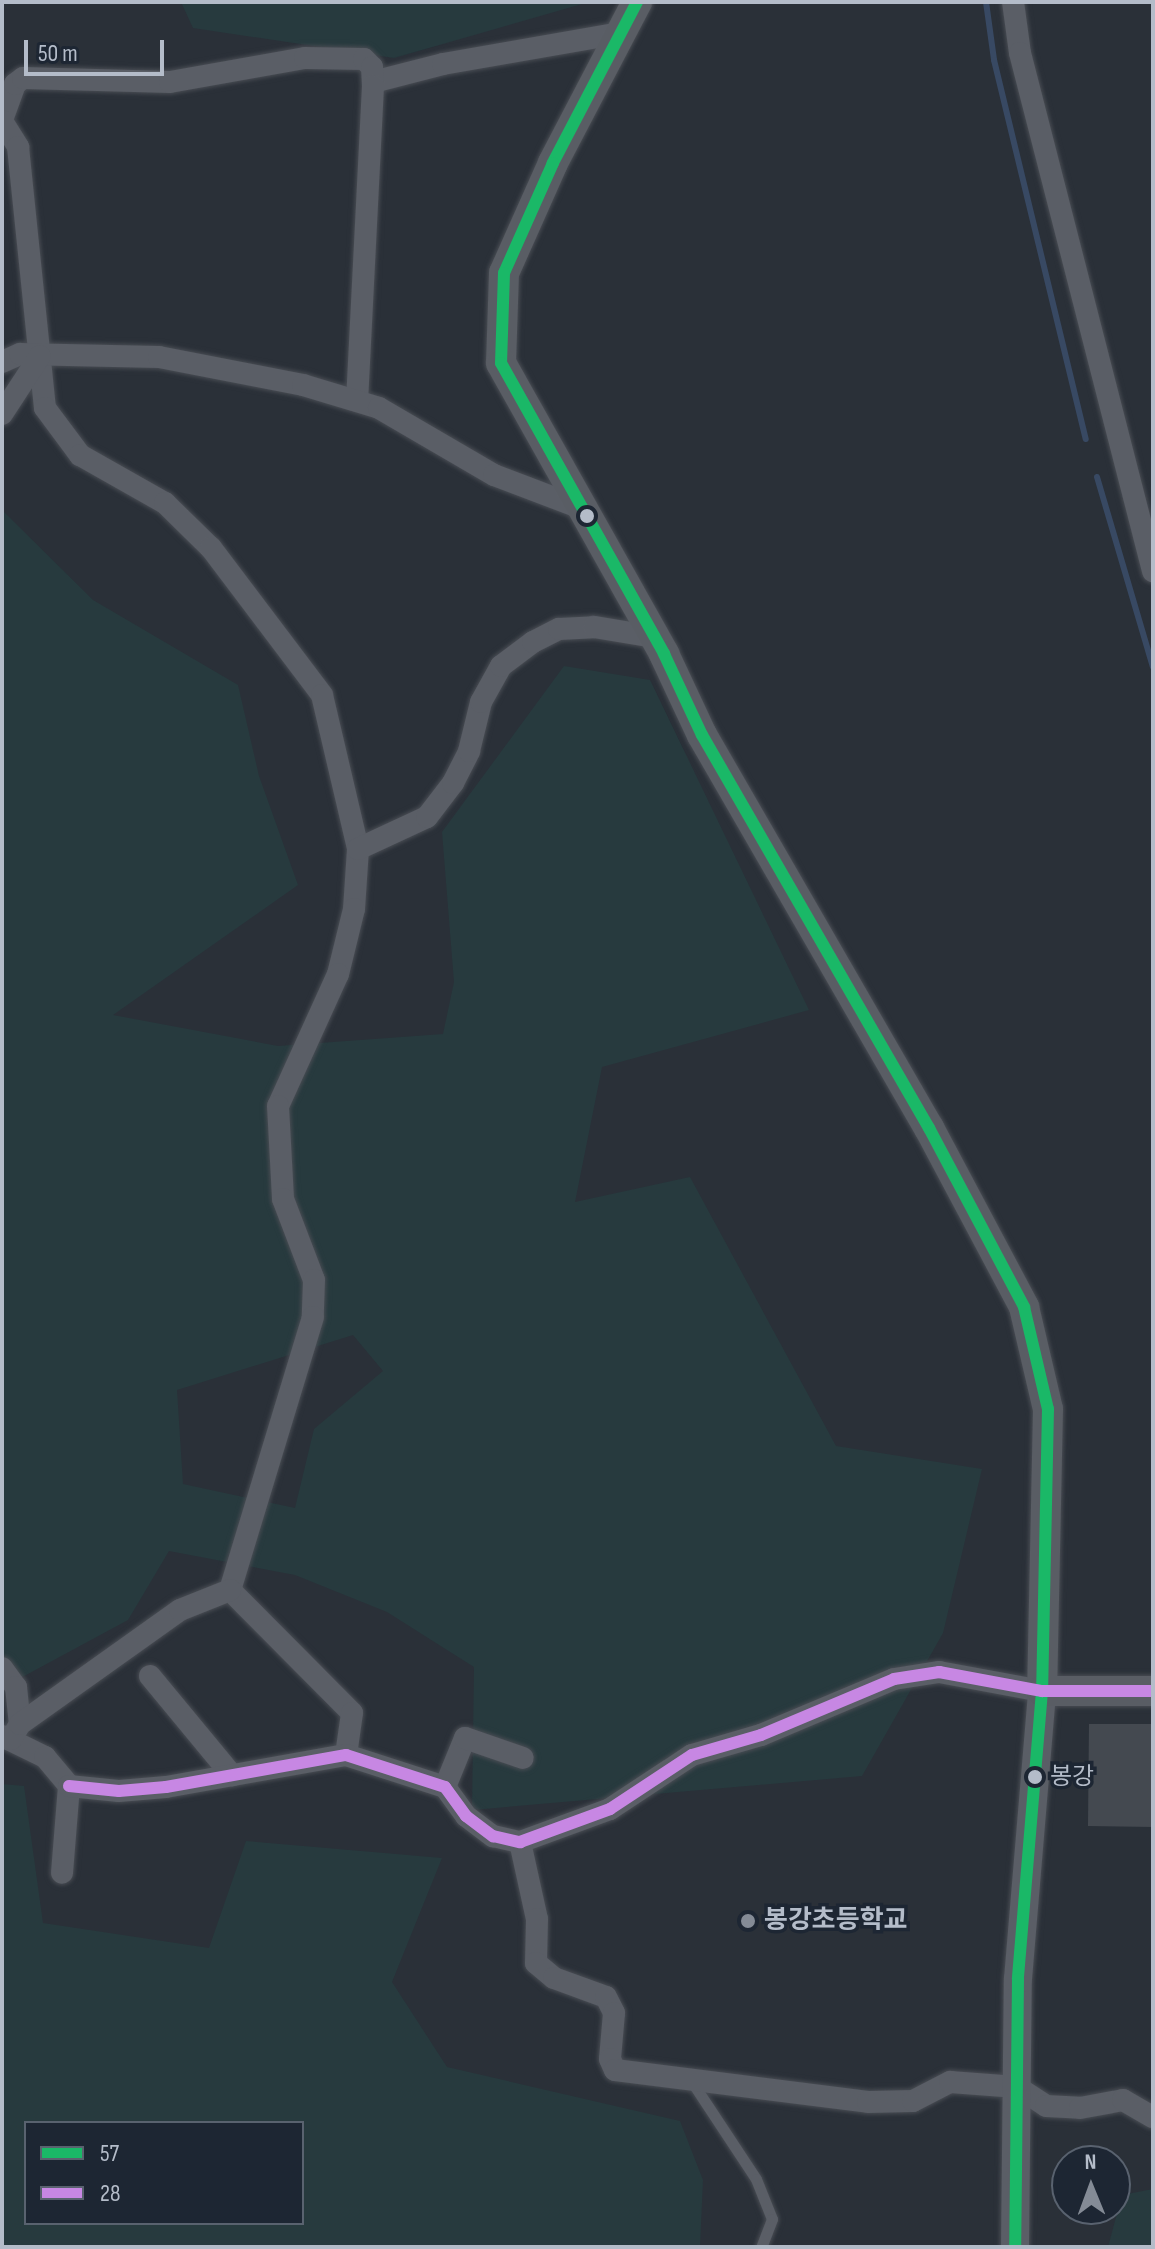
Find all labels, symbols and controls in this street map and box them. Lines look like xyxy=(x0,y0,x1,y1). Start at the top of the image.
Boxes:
scale bar xyxy=(28,24,168,74)
text: 50 m xyxy=(38,39,78,68)
unlabelled marker xyxy=(579,508,595,524)
place label: 봉강 xyxy=(1050,1763,1094,1791)
marker: 봉강 xyxy=(1027,1769,1043,1785)
place label: 봉강초등학교 xyxy=(764,1905,908,1937)
marker: 봉강초등학교 xyxy=(739,1912,757,1930)
legend xyxy=(24,2121,304,2225)
text: 57 xyxy=(100,2139,119,2168)
north arrow xyxy=(1051,2145,1131,2225)
text: N xyxy=(1084,2149,1097,2176)
text: 28 xyxy=(100,2179,120,2208)

